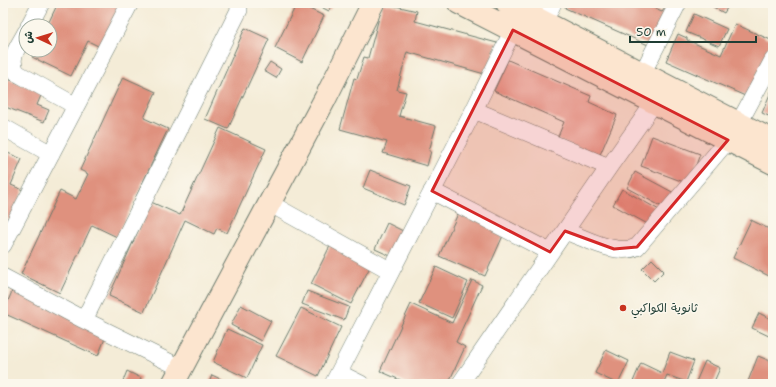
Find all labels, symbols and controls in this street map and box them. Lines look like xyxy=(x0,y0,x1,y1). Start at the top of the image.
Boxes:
north arrow xyxy=(18,18,58,58)
scale bar xyxy=(630,18,756,44)
text: 50 m xyxy=(636,24,666,40)
text: ش xyxy=(21,31,36,44)
place label: ثانوية الكواكبي xyxy=(631,300,698,319)
marker: ثانوية الكواكبي xyxy=(618,303,628,313)

